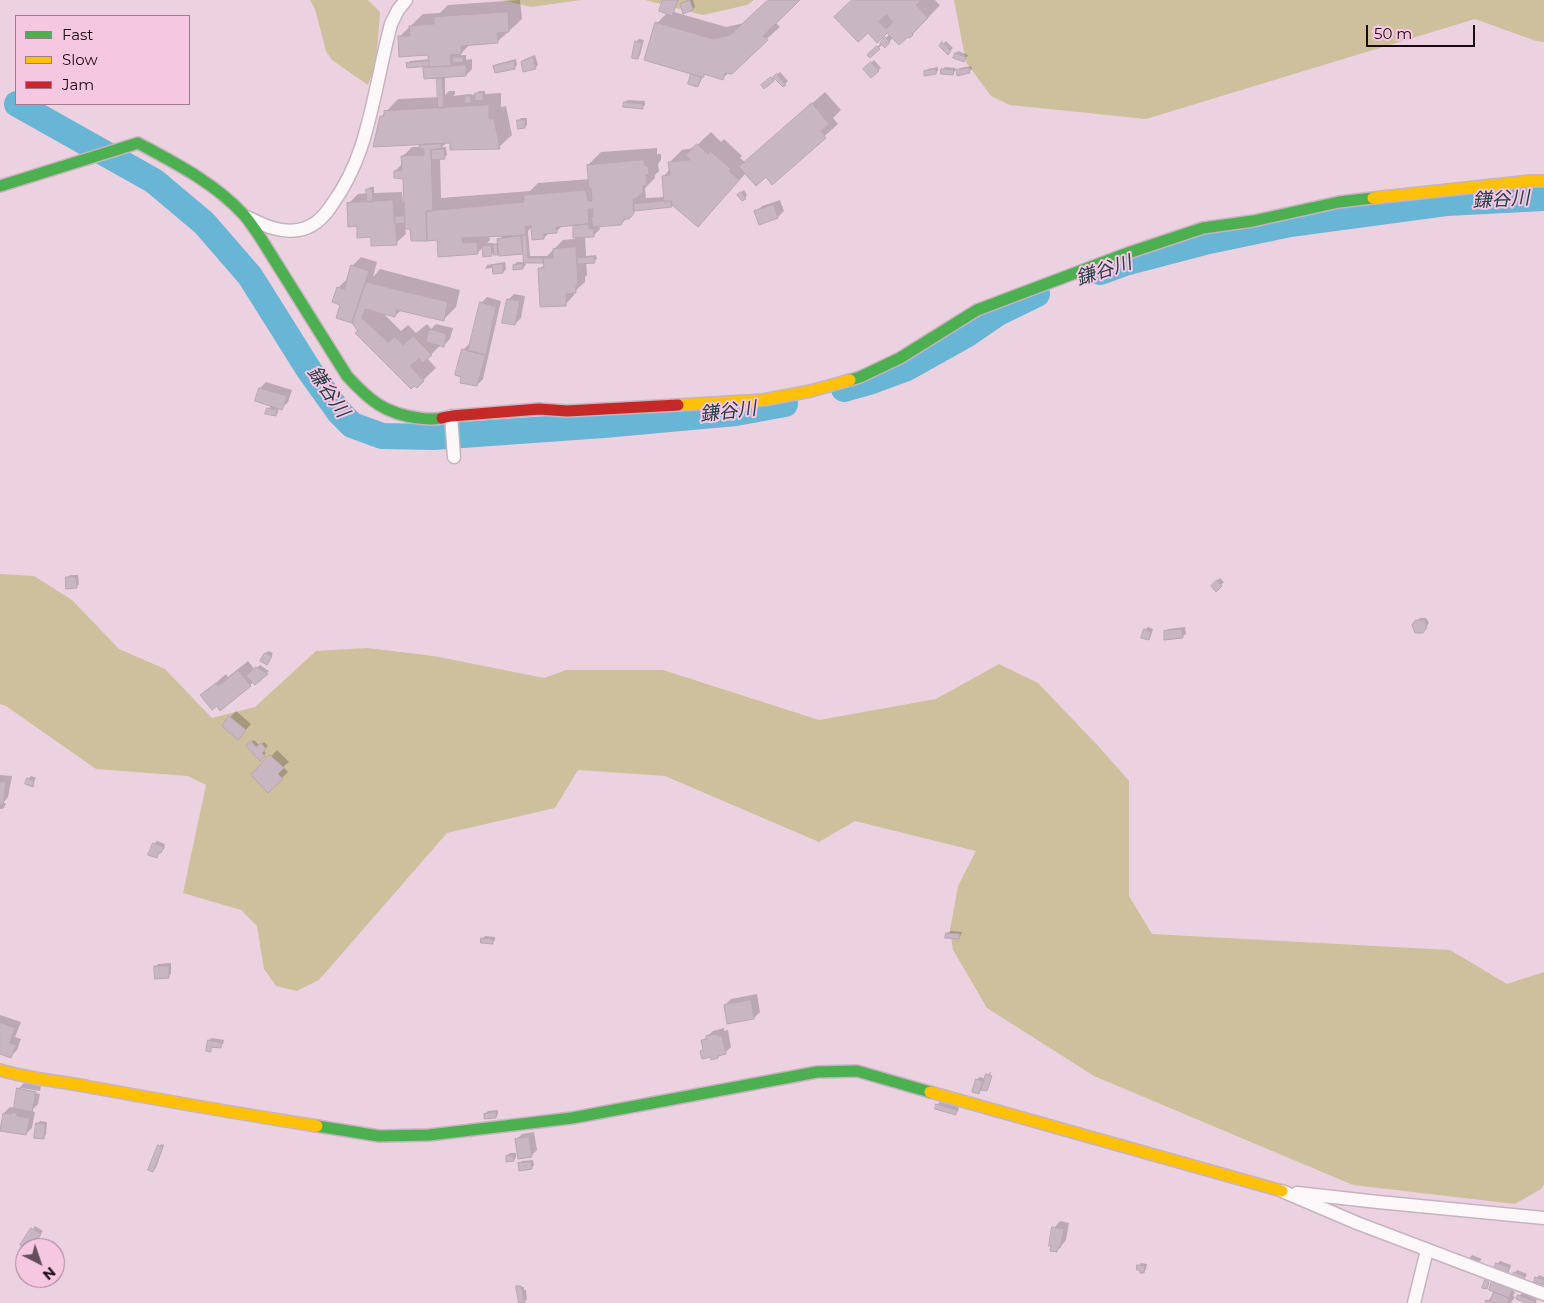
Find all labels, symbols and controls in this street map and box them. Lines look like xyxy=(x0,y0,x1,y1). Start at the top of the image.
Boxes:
legend xyxy=(15,15,190,105)
scale bar xyxy=(1369,15,1478,47)
text: 50 m xyxy=(1374,24,1412,43)
text: Fast xyxy=(62,25,93,44)
text: Slow xyxy=(62,50,98,69)
text: Jam xyxy=(62,75,94,94)
water label: 鎌谷川 xyxy=(1472,187,1530,213)
water label: 鎌谷川 xyxy=(1073,251,1135,291)
water label: 鎌谷川 xyxy=(302,362,354,422)
water label: 鎌谷川 xyxy=(698,397,758,427)
north arrow xyxy=(15,1238,65,1288)
text: N xyxy=(39,1263,59,1284)

